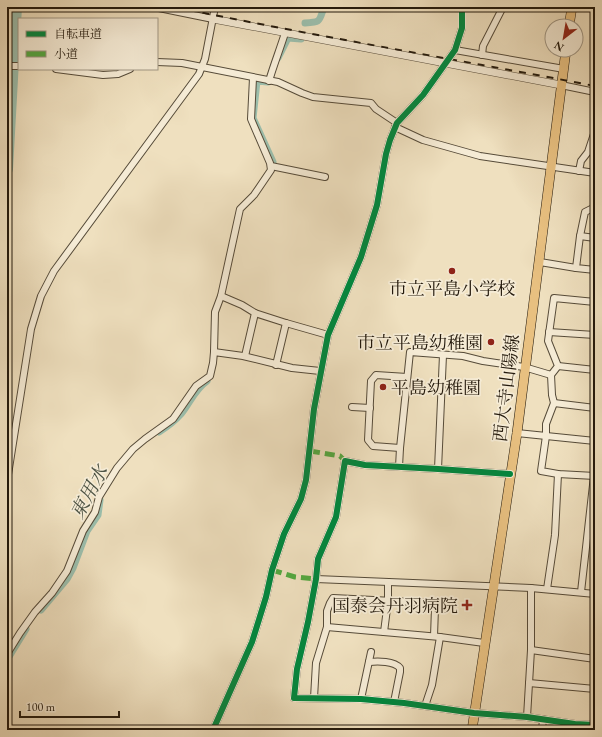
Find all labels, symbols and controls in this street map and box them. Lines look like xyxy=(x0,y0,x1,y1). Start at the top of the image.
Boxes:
legend xyxy=(18,18,158,70)
north arrow xyxy=(544,18,584,58)
text: 自転車道 xyxy=(54,26,102,42)
text: N xyxy=(551,38,566,55)
text: 小道 xyxy=(54,46,78,62)
marker: 市立平島小学校 xyxy=(447,266,457,276)
place label: 市立平島小学校 xyxy=(389,277,515,300)
place label: 市立平島幼稚園 xyxy=(357,331,483,354)
street label: 西大寺山陽線 xyxy=(488,333,524,443)
marker: 市立平島幼稚園 xyxy=(486,337,496,347)
place label: 平島幼稚園 xyxy=(391,376,481,399)
marker: 平島幼稚園 xyxy=(378,382,388,392)
water label: 東用水 xyxy=(65,459,114,523)
place label: 国泰会丹羽病院 xyxy=(332,594,458,617)
marker: 国泰会丹羽病院 xyxy=(461,599,473,611)
scale bar xyxy=(20,693,119,719)
text: 100 m xyxy=(26,699,56,715)

